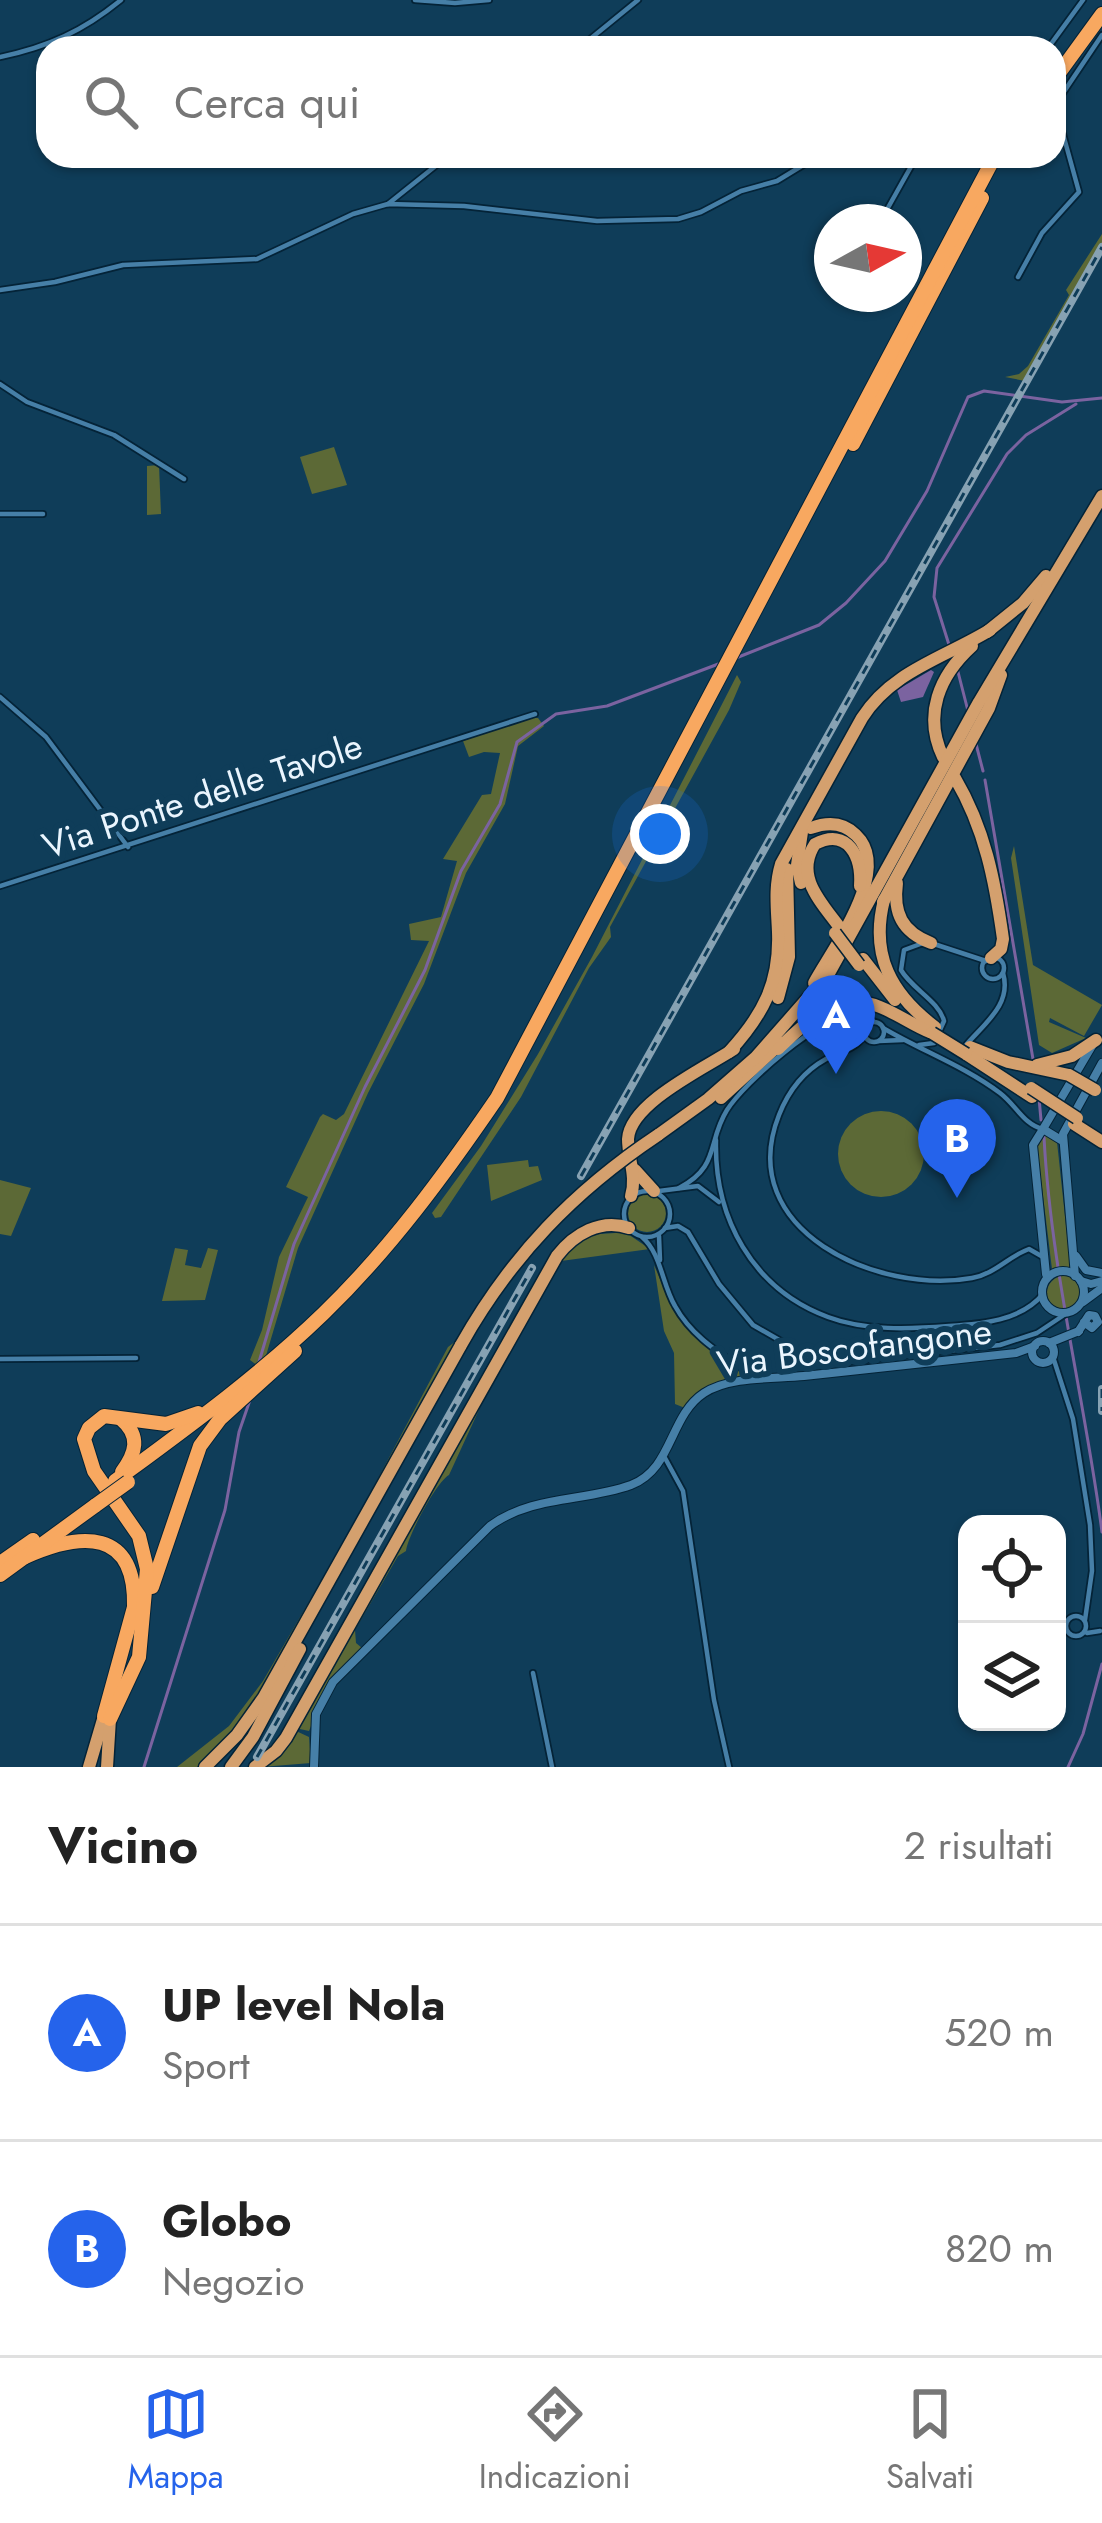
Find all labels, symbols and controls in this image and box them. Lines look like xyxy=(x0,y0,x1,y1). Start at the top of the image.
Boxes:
search box xyxy=(36,36,1066,168)
icon: search xyxy=(78,69,144,135)
text: Cerca qui xyxy=(174,70,360,135)
north arrow xyxy=(814,204,922,312)
street label: Via Ponte delle Tavole xyxy=(35,719,369,871)
your location xyxy=(630,804,690,864)
pin: A xyxy=(797,975,875,1074)
pin: B xyxy=(918,1099,996,1198)
street label: Via Boscofangone xyxy=(714,1304,994,1390)
map controls xyxy=(958,1515,1066,1731)
button: locate xyxy=(958,1515,1066,1623)
button: layers xyxy=(958,1623,1066,1731)
text: Vicino xyxy=(48,1808,198,1882)
text: 2 risultati xyxy=(904,1817,1054,1874)
text: UP level Nola xyxy=(162,1972,446,2037)
text: A xyxy=(73,2004,101,2061)
text: 520 m xyxy=(944,2004,1054,2061)
text: Sport xyxy=(162,2037,250,2094)
text: Globo xyxy=(162,2188,292,2253)
text: B xyxy=(74,2220,100,2277)
text: 820 m xyxy=(945,2220,1054,2277)
text: Negozio xyxy=(162,2253,305,2310)
tab: Mappa xyxy=(128,2381,224,2500)
tab: Indicazioni xyxy=(479,2381,631,2500)
tab: Salvati xyxy=(886,2381,974,2500)

